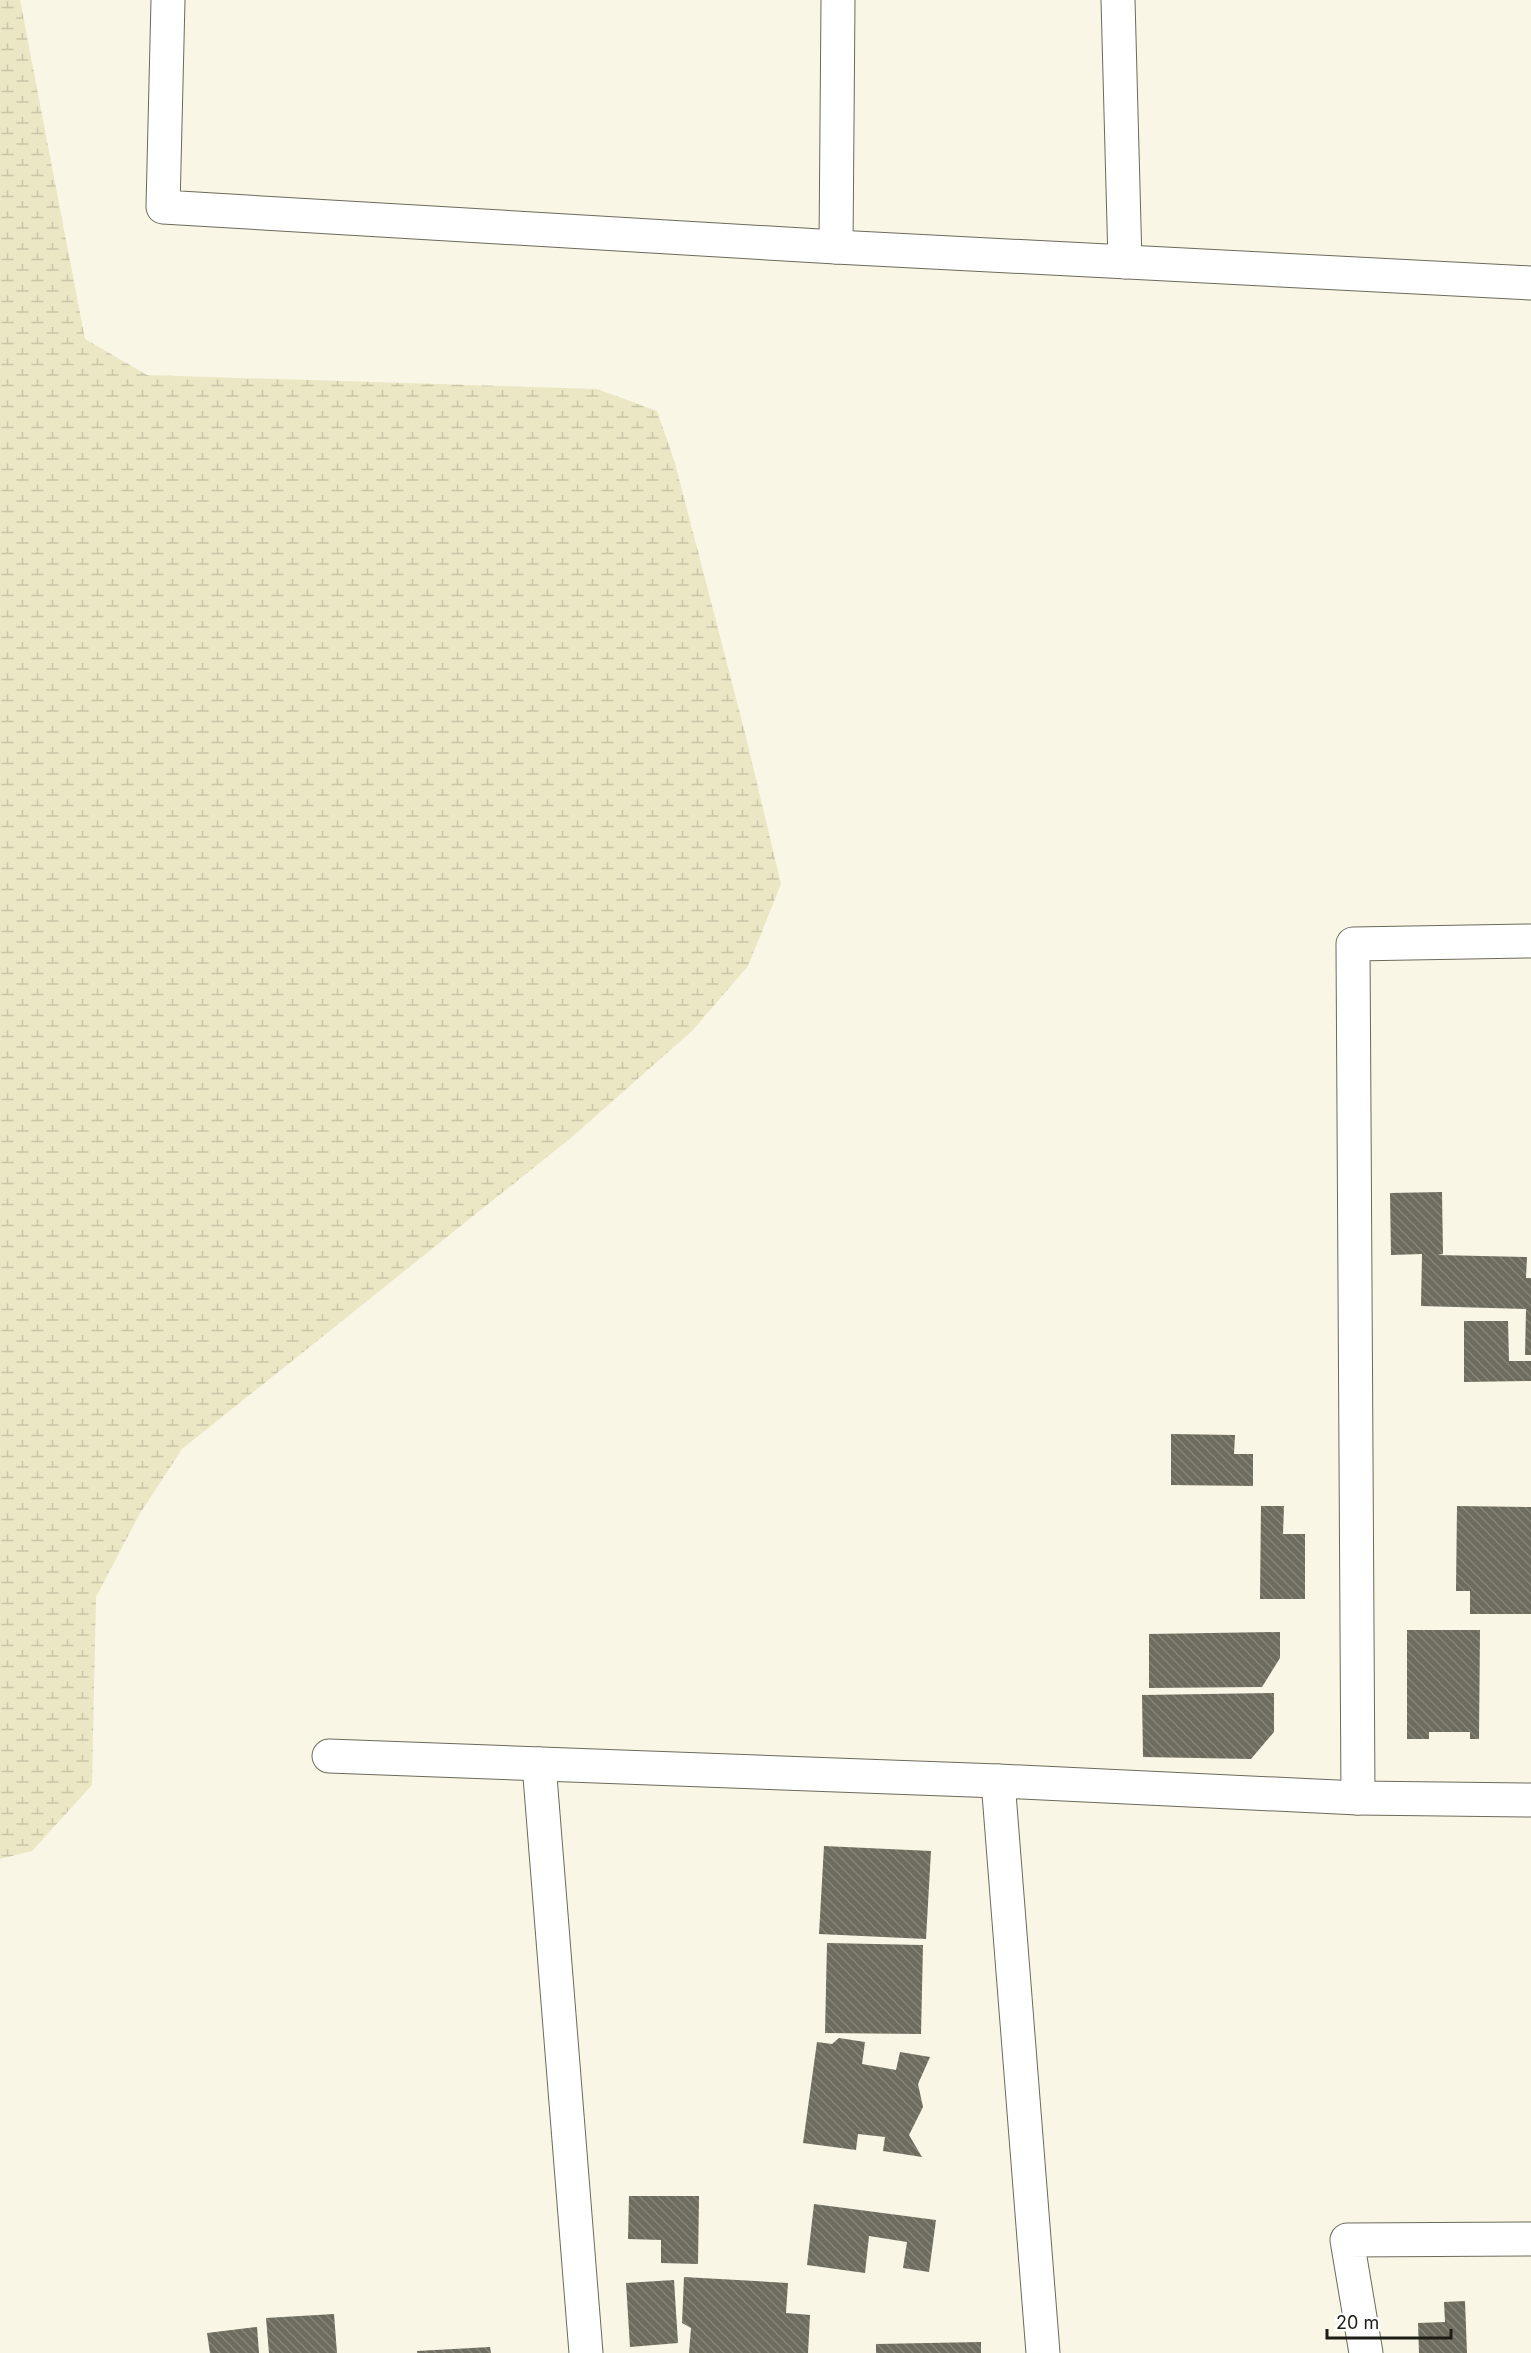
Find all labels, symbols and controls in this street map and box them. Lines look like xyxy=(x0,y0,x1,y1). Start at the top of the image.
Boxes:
scale bar xyxy=(1327,2302,1452,2340)
text: 20 m xyxy=(1336,2312,1379,2333)

